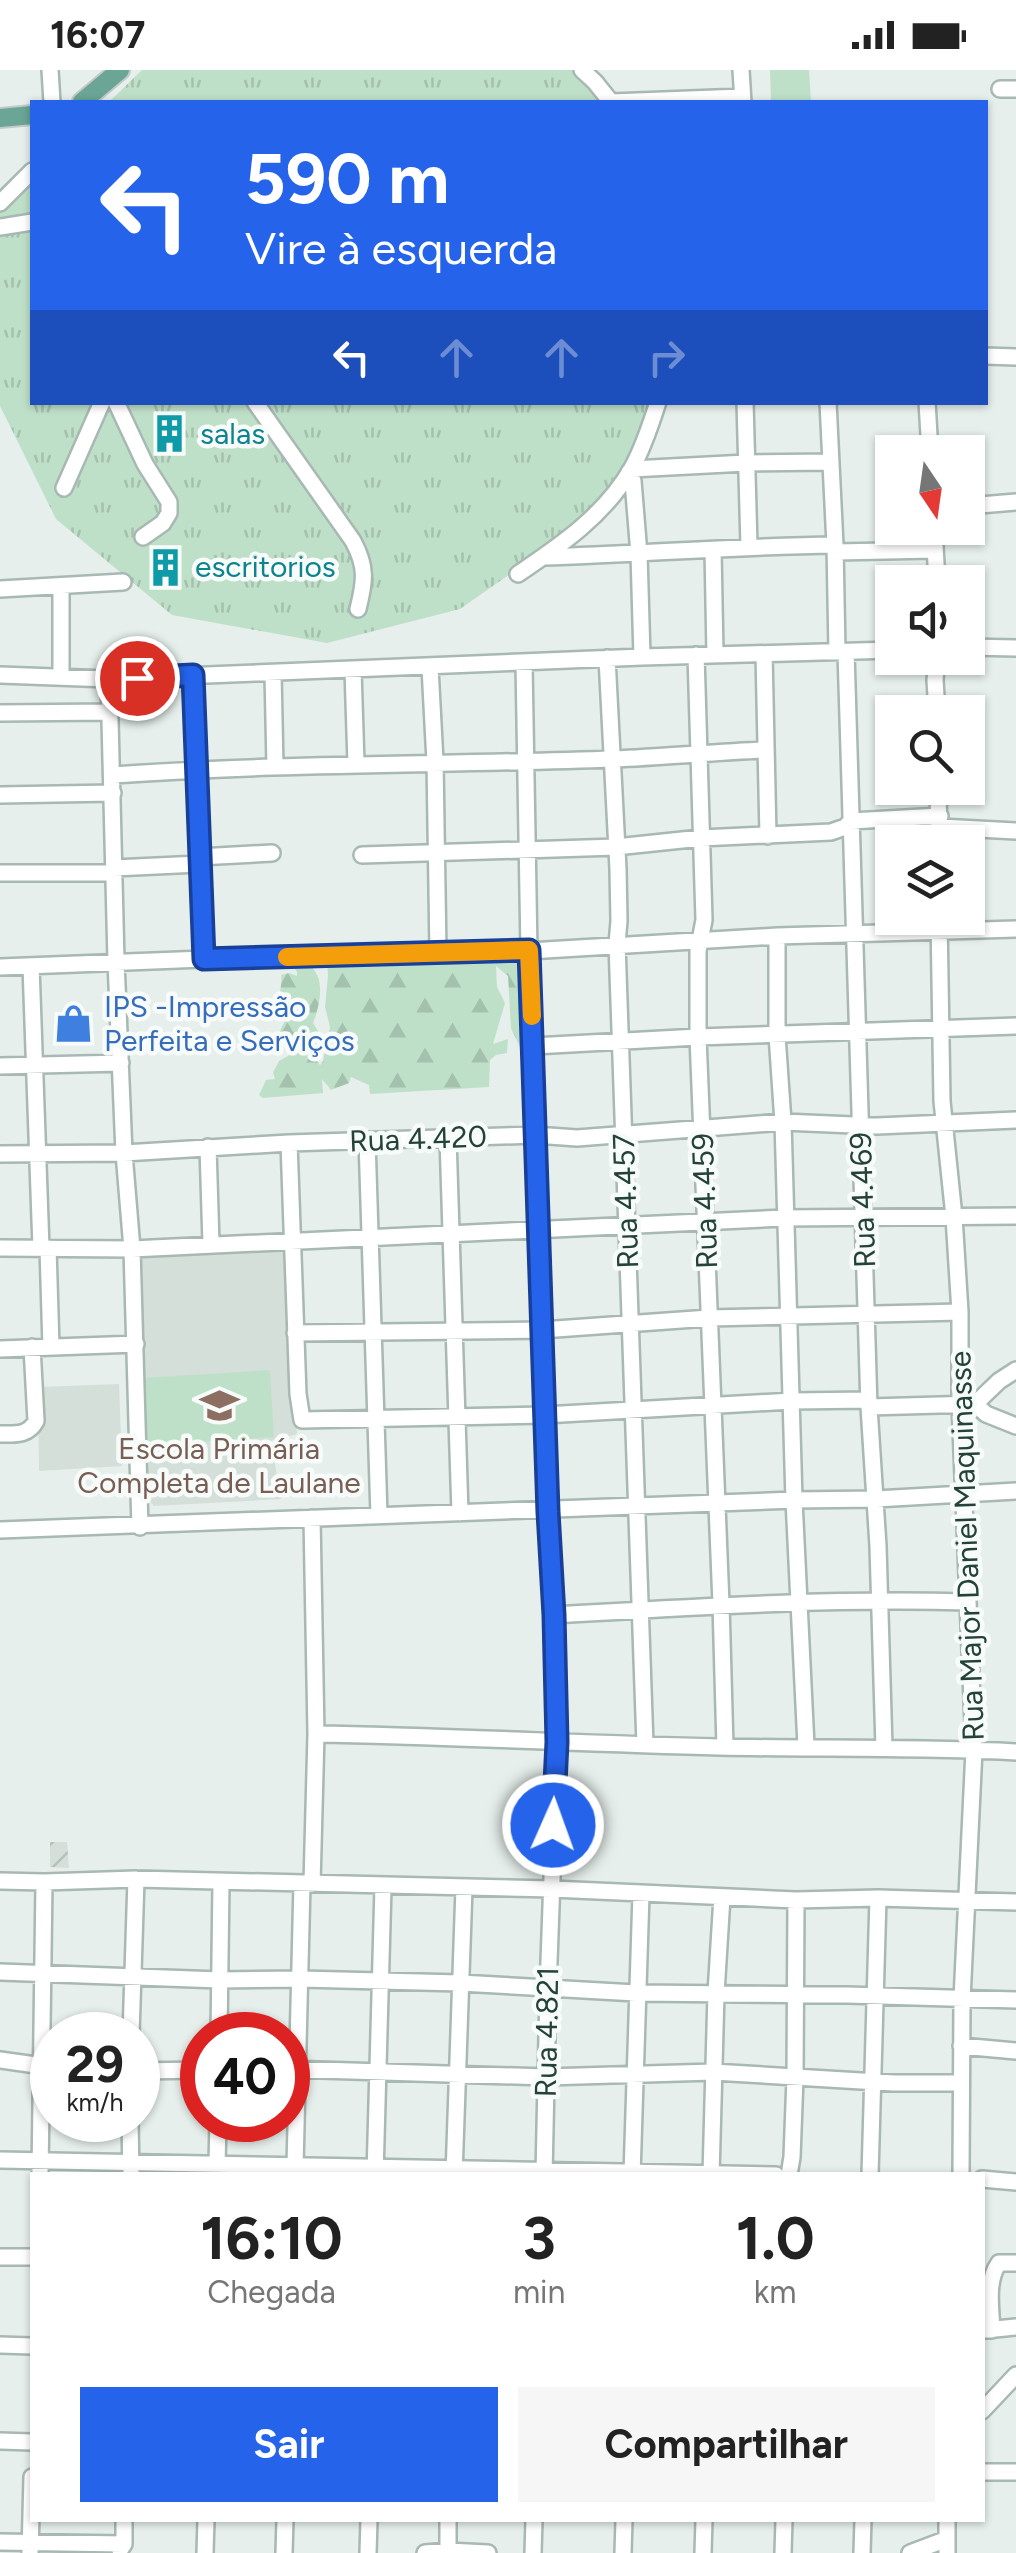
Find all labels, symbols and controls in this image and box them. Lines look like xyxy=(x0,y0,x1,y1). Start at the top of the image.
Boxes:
text: 16:07 xyxy=(50,12,145,58)
text: 590 m xyxy=(245,136,449,221)
icon: left xyxy=(80,140,210,270)
text: Vire à esquerda xyxy=(245,221,557,275)
icon: left xyxy=(324,330,379,385)
icon: ahead xyxy=(429,330,484,385)
icon: ahead xyxy=(534,330,589,385)
icon: right xyxy=(639,330,694,385)
building icon: salas xyxy=(149,413,191,455)
place label: salas xyxy=(200,415,265,452)
north arrow xyxy=(875,435,985,545)
map controls xyxy=(875,435,985,935)
building icon: escritorios xyxy=(144,546,186,588)
place label: escritorios xyxy=(195,548,336,585)
button: sound xyxy=(875,565,985,675)
pin xyxy=(95,636,180,721)
icon: arrive xyxy=(110,651,165,706)
button: search xyxy=(875,695,985,805)
button: layers xyxy=(875,825,985,935)
place label: IPS -Impressão Perfeita e Serviços xyxy=(104,988,355,1059)
shop icon: IPS -Impressão Perfeita e Serviços xyxy=(53,1003,95,1045)
street label: Rua 4.420 xyxy=(349,1118,487,1159)
street label: Rua 4.459 xyxy=(684,1132,725,1270)
street label: Rua 4.469 xyxy=(842,1132,883,1268)
street label: Rua 4.457 xyxy=(605,1133,646,1269)
street label: Rua Major Daniel Maquinasse xyxy=(941,1350,992,1742)
school or university icon: Escola Primária Completa de Laulane xyxy=(198,1384,240,1426)
place label: Escola Primária Completa de Laulane xyxy=(77,1430,361,1501)
position arrow xyxy=(501,1773,605,1877)
street label: Rua 4.821 xyxy=(527,1966,566,2098)
speed limit sign: 40 xyxy=(180,2012,310,2142)
text: 29 xyxy=(66,2034,124,2095)
text: km/h xyxy=(66,2087,124,2117)
text: 16:10 xyxy=(200,2202,343,2274)
text: 3 xyxy=(522,2202,556,2274)
text: 1.0 xyxy=(736,2202,815,2274)
text: Chegada xyxy=(207,2273,336,2311)
text: min xyxy=(513,2273,565,2311)
text: km xyxy=(754,2273,797,2311)
button: Sair xyxy=(80,2387,498,2502)
button: Compartilhar xyxy=(518,2387,935,2502)

